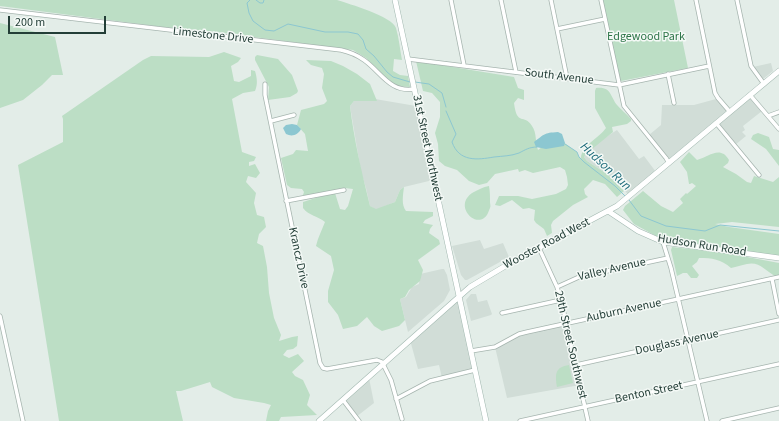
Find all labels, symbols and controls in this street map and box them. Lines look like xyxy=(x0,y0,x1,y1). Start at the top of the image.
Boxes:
scale bar xyxy=(10,8,108,34)
text: 200 m xyxy=(15,14,45,31)
street label: Limestone Drive xyxy=(172,25,254,47)
park label: Edgewood Park xyxy=(607,30,685,44)
street label: South Avenue xyxy=(524,66,594,88)
street label: 31st Street Northwest xyxy=(409,94,445,202)
water label: Hudson Run xyxy=(576,139,634,195)
street label: Wooster Road West xyxy=(501,215,593,273)
street label: Krancz Drive xyxy=(284,226,312,290)
street label: Hudson Run Road xyxy=(657,232,747,260)
street label: Valley Avenue xyxy=(577,255,647,285)
street label: 29th Street Southwest xyxy=(551,289,589,401)
street label: Auburn Avenue xyxy=(585,296,663,326)
street label: Douglass Avenue xyxy=(634,327,720,359)
street label: Benton Street xyxy=(614,379,684,407)

